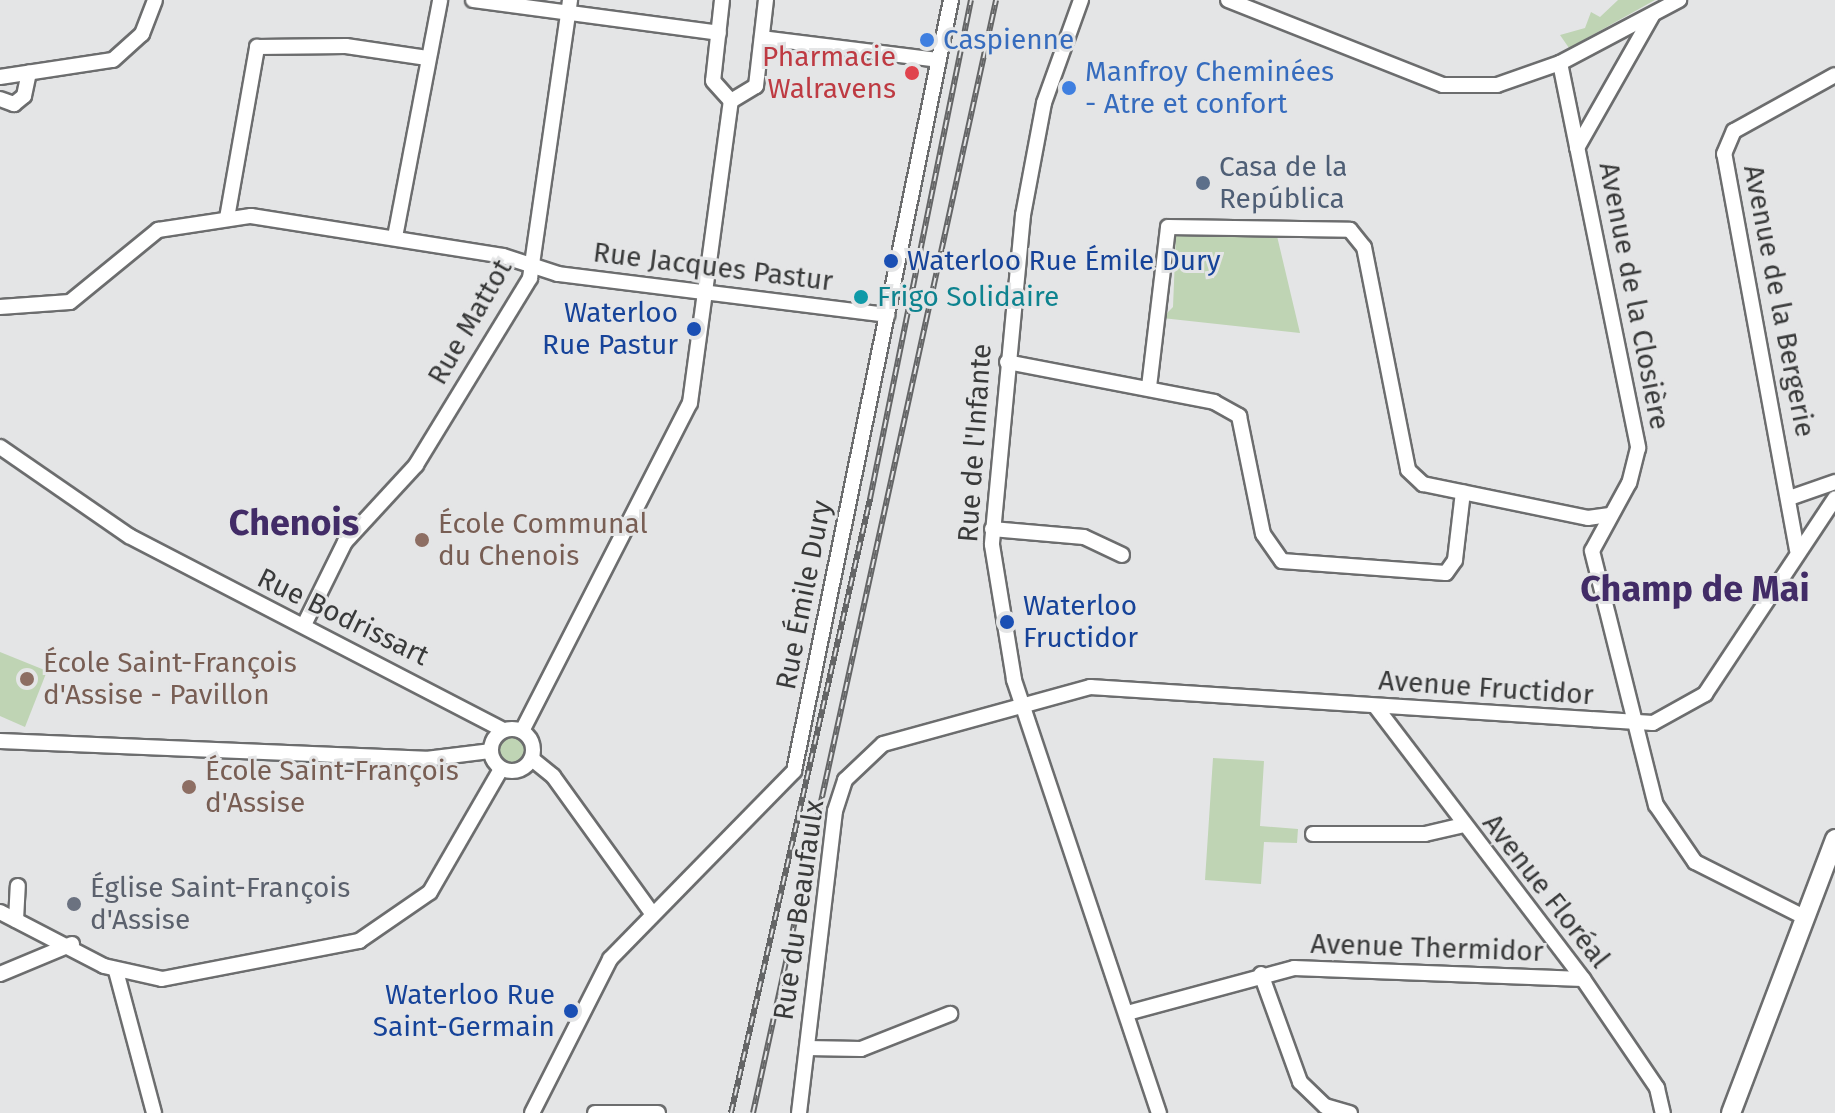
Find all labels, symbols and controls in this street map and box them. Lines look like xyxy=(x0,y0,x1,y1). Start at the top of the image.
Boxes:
place label: Caspienne xyxy=(943,23,1074,57)
marker: Caspienne xyxy=(918,31,936,49)
place label: Pharmacie Walravens xyxy=(762,40,896,106)
place label: Manfroy Cheminées - Atre et confort xyxy=(1085,55,1334,121)
marker: Pharmacie Walravens xyxy=(903,64,921,82)
marker: Manfroy Cheminées - Atre et confort xyxy=(1060,79,1078,97)
place label: Casa de la República xyxy=(1219,150,1348,216)
street label: Avenue de la Closière xyxy=(1592,159,1676,433)
street label: Avenue de la Bergerie xyxy=(1736,162,1822,440)
marker: Casa de la República xyxy=(1194,174,1212,192)
street label: Rue Jacques Pastur xyxy=(591,236,835,298)
place label: Waterloo Rue Émile Dury xyxy=(907,244,1221,278)
marker: Waterloo Rue Émile Dury xyxy=(882,252,900,270)
street label: Rue Mattot xyxy=(421,253,519,391)
place label: Frigo Solidaire xyxy=(877,280,1059,314)
marker: Frigo Solidaire xyxy=(852,288,870,306)
place label: Waterloo Rue Pastur xyxy=(542,296,678,362)
marker: Waterloo Rue Pastur xyxy=(685,320,703,338)
street label: Rue de l'Infante xyxy=(951,342,999,544)
street label: Rue Émile Dury xyxy=(769,497,839,693)
district label: Chenois xyxy=(229,502,359,546)
place label: École Communal du Chenois xyxy=(438,507,648,573)
marker: École Communal du Chenois xyxy=(413,531,431,549)
street label: Rue Bodrissart xyxy=(252,561,434,673)
district label: Champ de Mai xyxy=(1580,568,1810,612)
place label: Waterloo Fructidor xyxy=(1023,589,1138,655)
marker: Waterloo Fructidor xyxy=(998,613,1016,631)
place label: École Saint-François d'Assise - Pavillon xyxy=(43,646,297,712)
street label: Avenue Fructidor xyxy=(1377,664,1595,712)
marker: École Saint-François d'Assise - Pavillon xyxy=(18,670,36,688)
place label: École Saint-François d'Assise xyxy=(205,754,459,820)
marker: École Saint-François d'Assise xyxy=(180,778,198,796)
street label: Rue du Beaufaulx xyxy=(767,798,831,1022)
street label: Avenue Floréal xyxy=(1475,807,1617,975)
place label: Église Saint-François d'Assise xyxy=(90,871,350,937)
marker: Église Saint-François d'Assise xyxy=(65,895,83,913)
street label: Avenue Thermidor xyxy=(1310,927,1544,969)
place label: Waterloo Rue Saint-Germain xyxy=(373,978,555,1044)
marker: Waterloo Rue Saint-Germain xyxy=(562,1002,580,1020)

